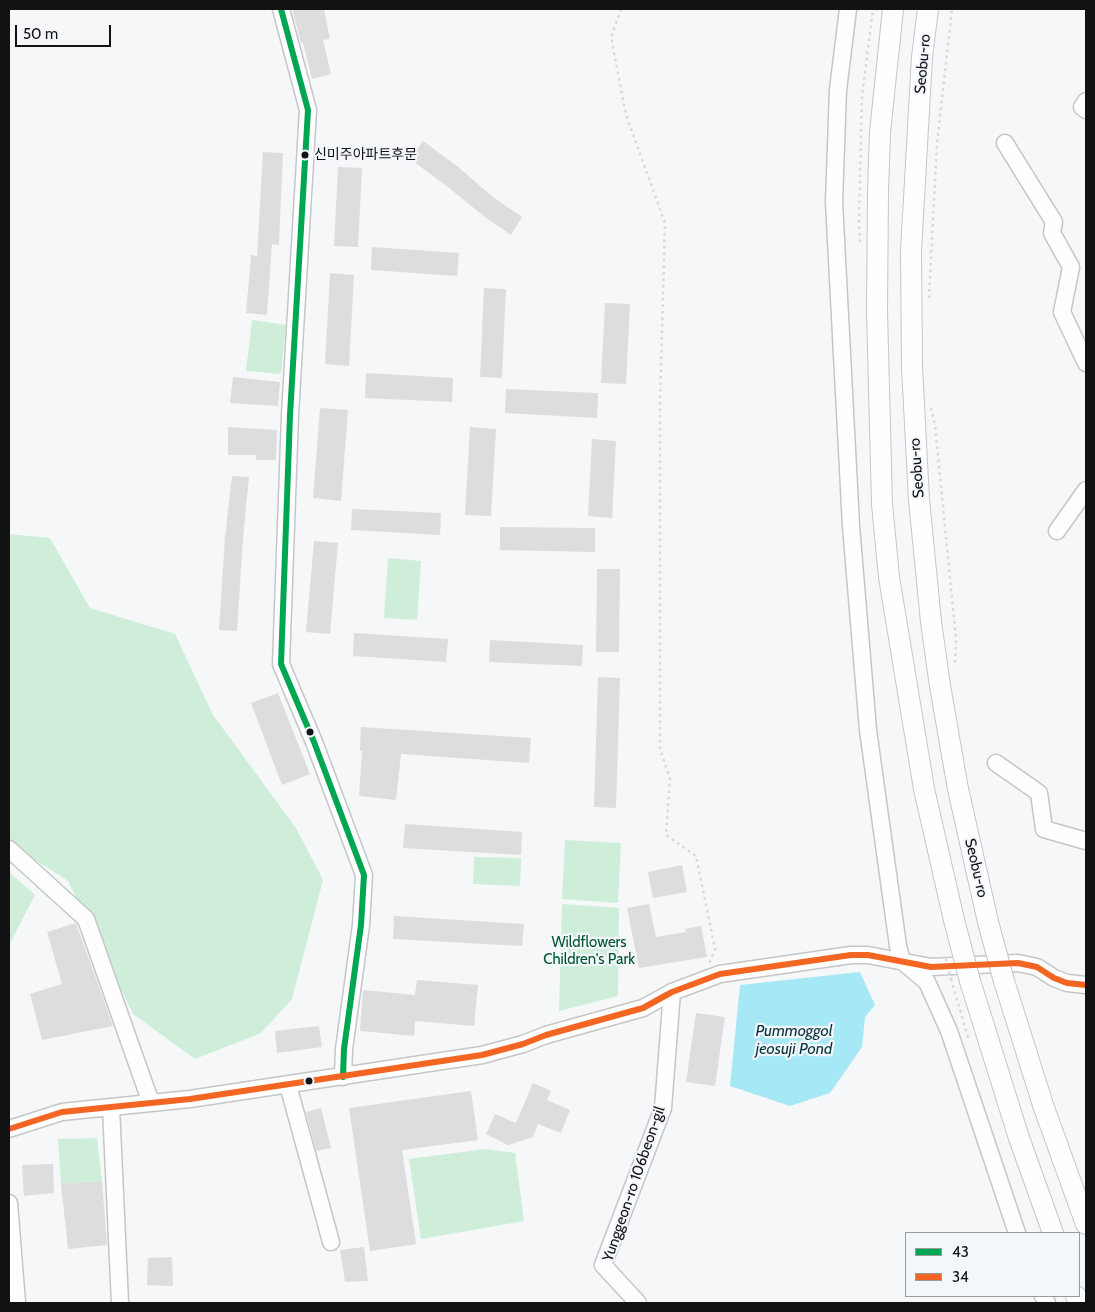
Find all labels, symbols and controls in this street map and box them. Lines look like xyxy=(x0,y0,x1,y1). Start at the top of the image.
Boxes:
scale bar xyxy=(18,15,114,47)
text: 50 m xyxy=(23,25,58,43)
street label: Seobu-ro xyxy=(911,33,935,95)
place label: 신미주아파트후문 xyxy=(314,147,417,163)
marker: 신미주아파트후문 xyxy=(300,150,310,160)
street label: Seobu-ro xyxy=(906,437,928,499)
unlabelled marker xyxy=(305,727,315,737)
street label: Seobu-ro xyxy=(960,837,992,899)
park label: Wildflowers Children's Park xyxy=(543,934,635,969)
water label: Pummoggol jeosuji Pond xyxy=(755,1021,833,1059)
unlabelled marker xyxy=(304,1076,314,1086)
street label: Yunggeon-ro 106beon-gil xyxy=(599,1104,669,1264)
legend xyxy=(905,1232,1080,1297)
text: 43 xyxy=(952,1243,969,1261)
text: 34 xyxy=(952,1268,969,1286)

